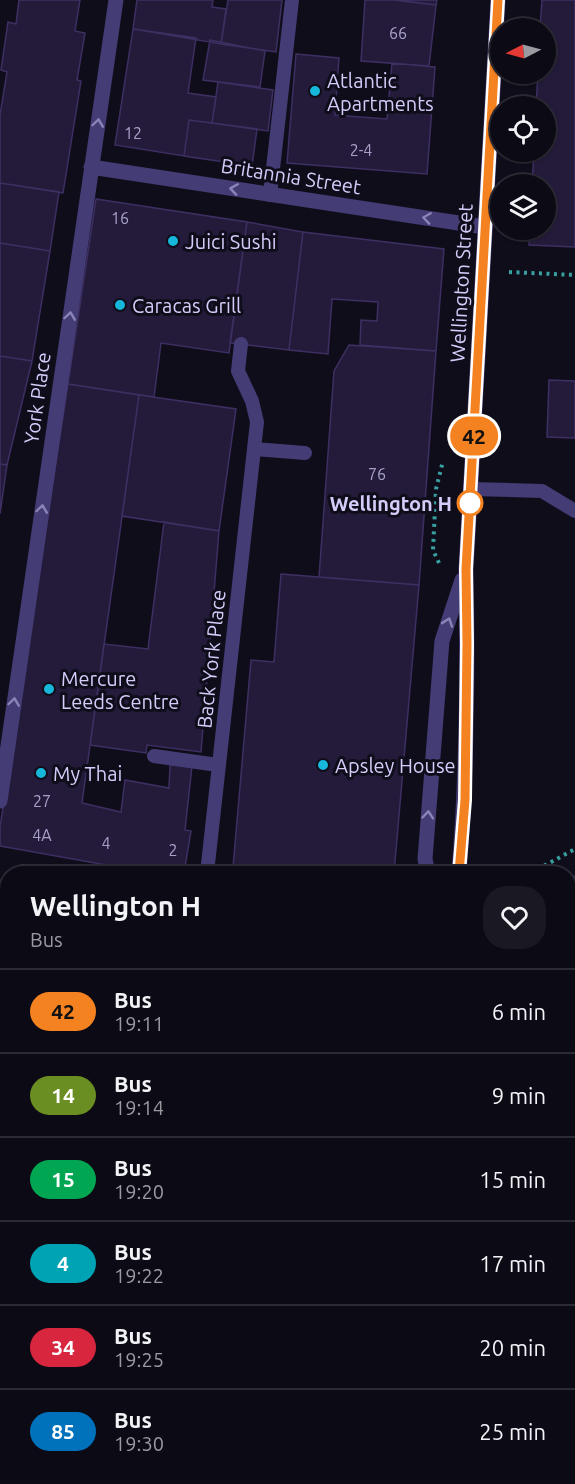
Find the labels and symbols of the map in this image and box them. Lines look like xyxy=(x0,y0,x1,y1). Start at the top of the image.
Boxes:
north arrow xyxy=(490,18,556,84)
house number: 66 xyxy=(389,24,407,42)
place label: Atlantic Apartments xyxy=(327,69,434,115)
marker: Atlantic Apartments xyxy=(308,84,322,98)
one-way arrow xyxy=(91,118,103,127)
house number: 12 xyxy=(124,124,142,142)
house number: 2-4 xyxy=(350,141,372,159)
street label: Britannia Street xyxy=(219,154,363,198)
one-way arrow xyxy=(230,184,239,196)
street label: Wellington Street xyxy=(445,203,477,363)
house number: 16 xyxy=(111,209,129,227)
one-way arrow xyxy=(422,212,432,225)
place label: Juici Sushi xyxy=(185,230,277,253)
marker: Juici Sushi xyxy=(166,234,180,248)
place label: Caracas Grill xyxy=(132,294,241,317)
marker: Caracas Grill xyxy=(113,298,127,312)
one-way arrow xyxy=(63,311,75,320)
street label: York Place xyxy=(19,351,55,445)
line badge: 42 xyxy=(447,416,501,456)
house number: 76 xyxy=(368,465,386,483)
marker: Wellington H xyxy=(457,490,483,516)
place label: Wellington H xyxy=(330,492,452,515)
one-way arrow xyxy=(36,504,48,513)
street label: Back York Place xyxy=(192,588,230,730)
one-way arrow xyxy=(441,617,454,628)
place label: Mercure Leeds Centre xyxy=(61,667,179,713)
marker: Mercure Leeds Centre xyxy=(42,682,56,696)
one-way arrow xyxy=(8,697,20,706)
place label: Apsley House xyxy=(335,754,456,777)
marker: Apsley House xyxy=(316,758,330,772)
place label: My Thai xyxy=(53,762,122,785)
marker: My Thai xyxy=(34,766,48,780)
house number: 27 xyxy=(33,792,51,810)
one-way arrow xyxy=(421,810,434,820)
house number: 4A xyxy=(32,826,52,844)
house number: 4 xyxy=(101,834,111,852)
house number: 2 xyxy=(168,841,178,859)

